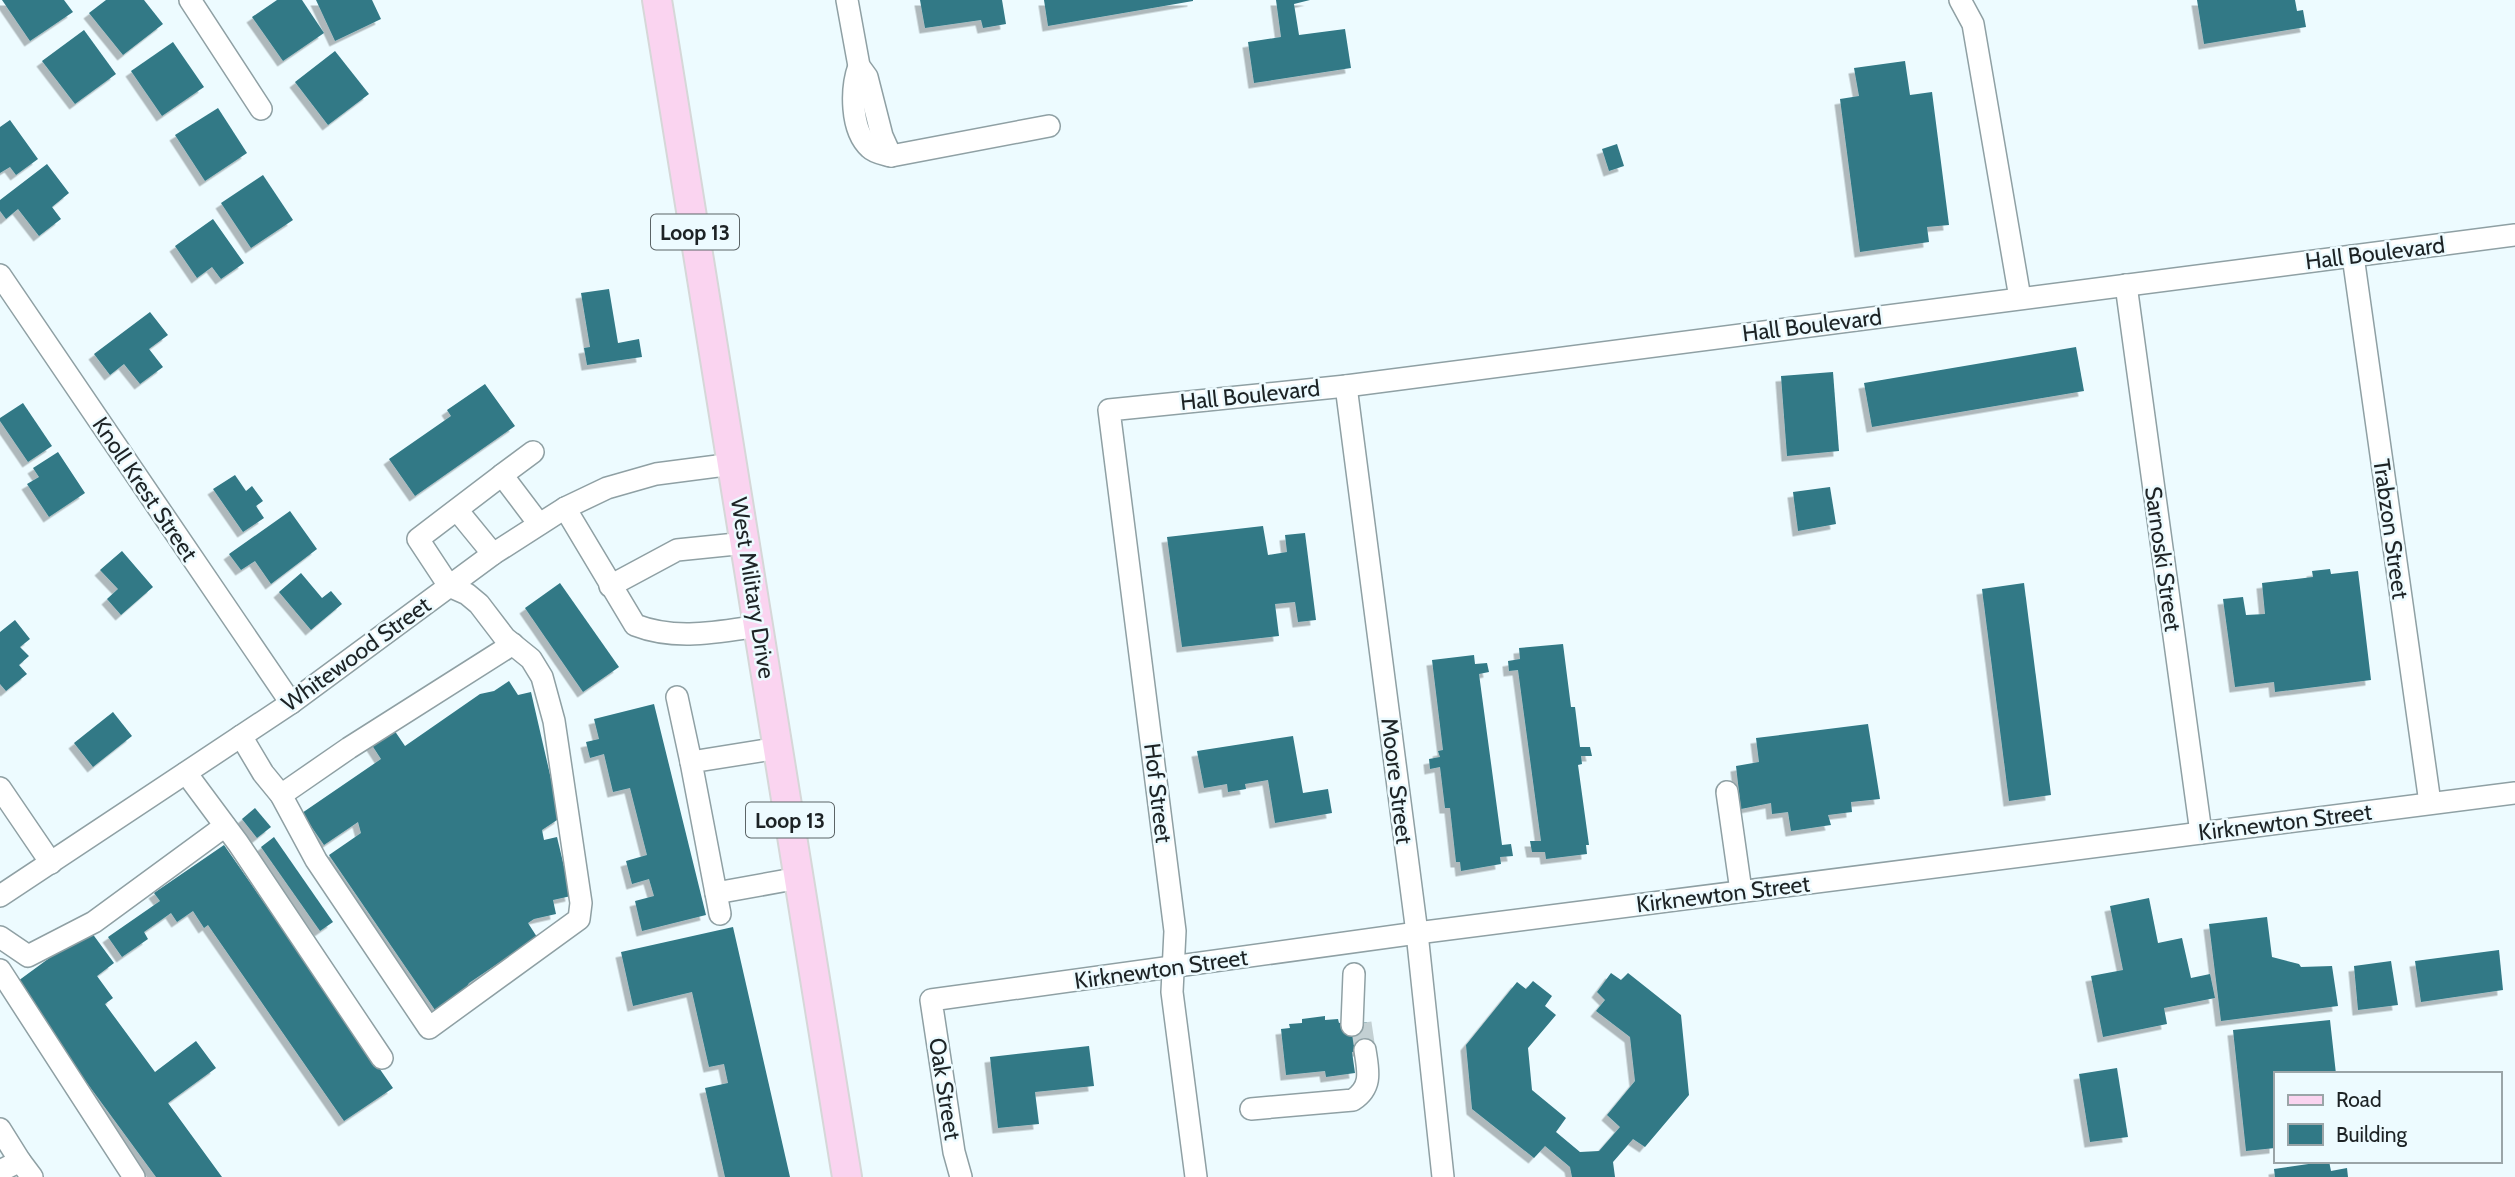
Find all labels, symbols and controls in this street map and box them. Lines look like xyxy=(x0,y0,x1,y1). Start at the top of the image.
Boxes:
road number: Loop 13 xyxy=(651,215,739,250)
street label: Hall Boulevard xyxy=(2304,231,2446,275)
street label: Hall Boulevard xyxy=(1741,303,1883,347)
street label: Hall Boulevard xyxy=(1179,374,1321,416)
street label: Knoll Krest Street xyxy=(86,412,204,567)
street label: Trabzon Street xyxy=(2367,457,2415,601)
street label: Sarnoski Street xyxy=(2139,485,2187,634)
street label: West Military Drive xyxy=(725,495,781,681)
street label: Whitewood Street xyxy=(276,590,436,717)
street label: Moore Street xyxy=(1375,716,1419,846)
street label: Hof Street xyxy=(1138,741,1178,845)
street label: Kirknewton Street xyxy=(2197,797,2374,847)
road number: Loop 13 xyxy=(746,802,834,838)
street label: Kirknewton Street xyxy=(1635,869,1812,919)
street label: Kirknewton Street xyxy=(1073,943,1250,995)
street label: Oak Street xyxy=(923,1036,967,1142)
legend xyxy=(2274,1072,2501,1163)
text: Road xyxy=(2336,1087,2382,1112)
text: Building xyxy=(2336,1122,2408,1147)

